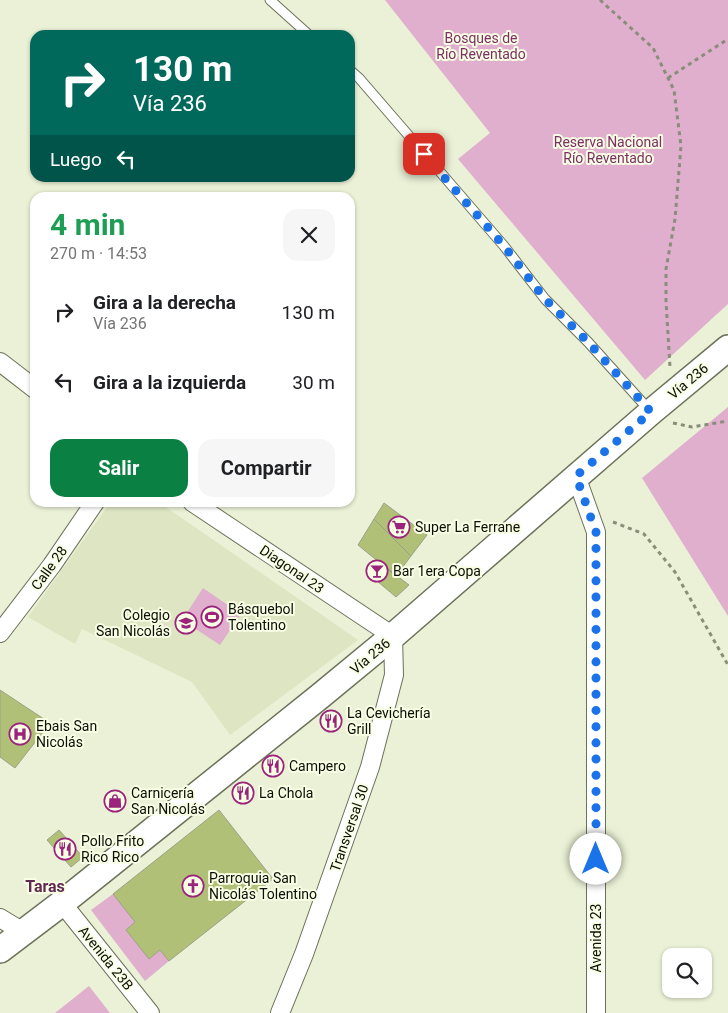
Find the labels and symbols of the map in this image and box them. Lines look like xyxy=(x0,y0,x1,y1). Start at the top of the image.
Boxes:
park label: Bosques de Río Reventado xyxy=(436,30,526,62)
pin xyxy=(403,133,445,175)
park label: Reserva Nacional Río Reventado xyxy=(554,134,662,166)
street label: Vía 236 xyxy=(665,360,711,402)
supermarket icon: Super La Ferrane xyxy=(387,515,411,539)
place label: Super La Ferrane xyxy=(415,519,520,535)
street label: Diagonal 23 xyxy=(257,542,327,596)
street label: Calle 28 xyxy=(28,543,70,593)
bar icon: Bar 1era Copa xyxy=(365,559,389,583)
place label: Bar 1era Copa xyxy=(393,563,481,579)
place label: Básquebol Tolentino xyxy=(228,601,294,633)
sports icon: Básquebol Tolentino xyxy=(200,605,224,629)
place label: Colegio San Nicolás xyxy=(96,607,170,639)
school or university icon: Colegio San Nicolás xyxy=(174,611,198,635)
street label: Vía 236 xyxy=(347,635,393,677)
place label: La Cevichería Grill xyxy=(347,705,431,737)
restaurant icon: La Cevichería Grill xyxy=(319,709,343,733)
place label: Ebais San Nicolás xyxy=(36,718,97,750)
hospital icon: Ebais San Nicolás xyxy=(8,722,32,746)
restaurant icon: Campero xyxy=(261,754,285,778)
place label: Campero xyxy=(289,758,346,774)
restaurant icon: La Chola xyxy=(231,781,255,805)
street label: Transversal 30 xyxy=(327,782,371,874)
place label: Carnicería San Nicolás xyxy=(131,785,205,817)
place label: La Chola xyxy=(259,785,313,801)
shop icon: Carnicería San Nicolás xyxy=(103,789,127,813)
position arrow xyxy=(569,832,621,884)
place label: Pollo Frito Rico Rico xyxy=(81,833,144,865)
restaurant icon: Pollo Frito Rico Rico xyxy=(53,837,77,861)
place label: Parroquia San Nicolás Tolentino xyxy=(209,870,317,902)
church icon: Parroquia San Nicolás Tolentino xyxy=(181,874,205,898)
district label: Taras xyxy=(25,877,65,896)
street label: Avenida 23 xyxy=(588,904,604,972)
street label: Avenida 23B xyxy=(75,923,137,993)

